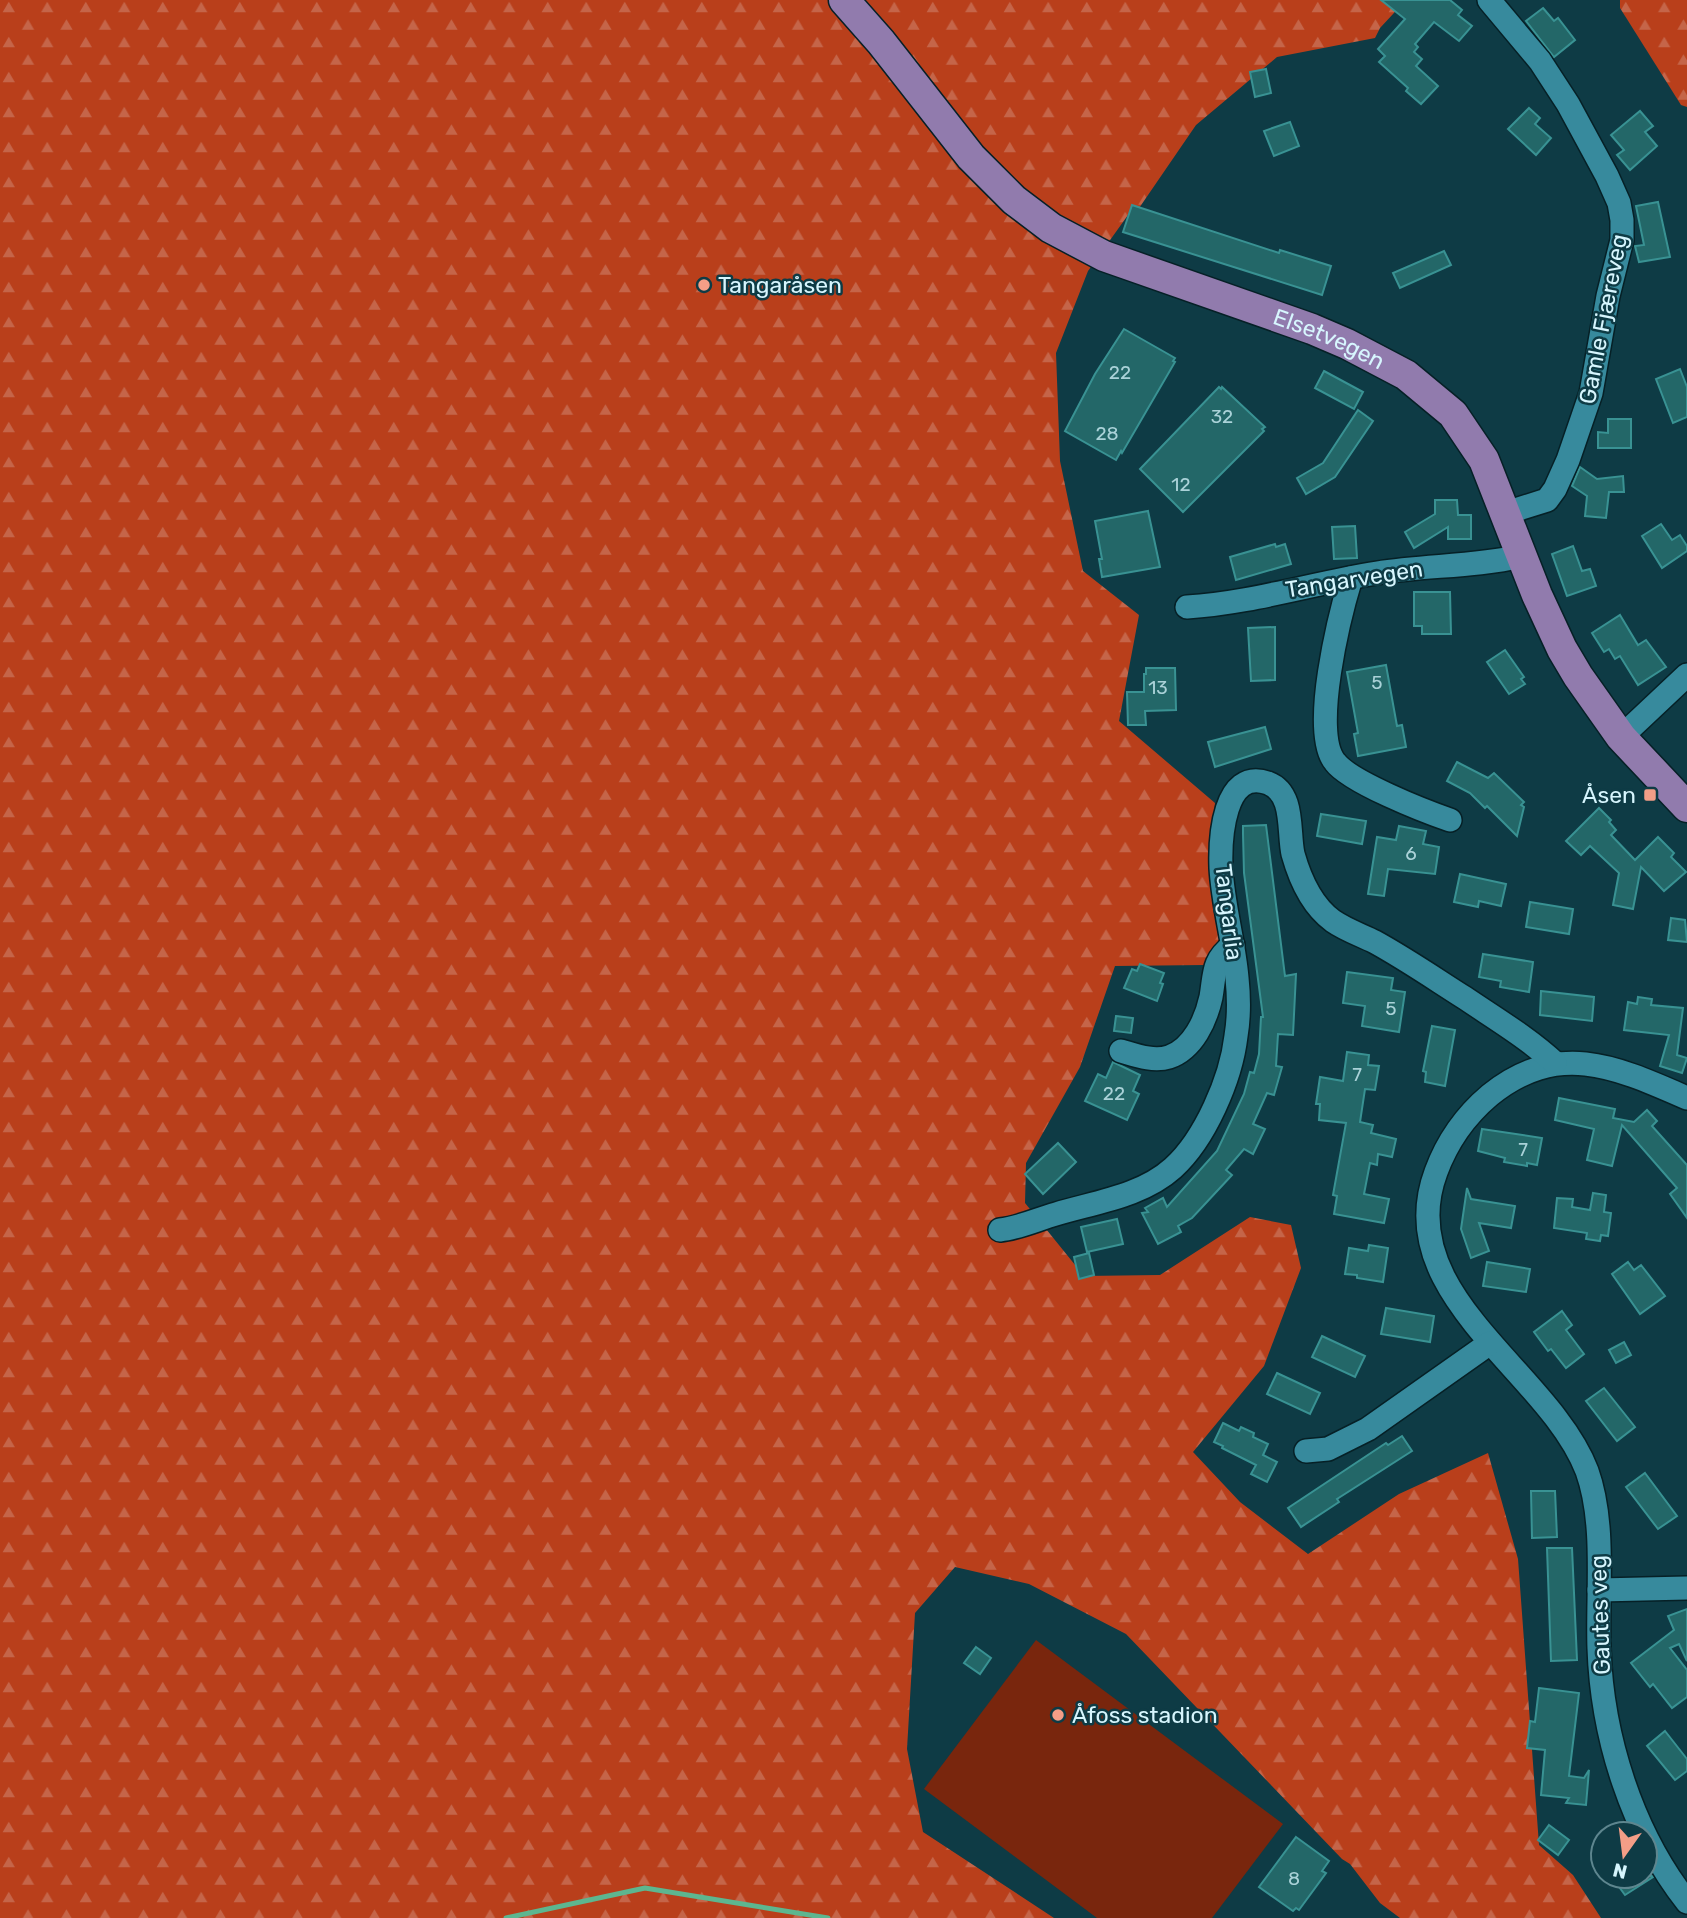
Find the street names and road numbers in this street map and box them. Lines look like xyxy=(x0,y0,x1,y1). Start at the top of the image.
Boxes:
street label: Gamle Fjæreveg xyxy=(1573,232,1633,406)
street label: Elsetvegen xyxy=(1270,303,1390,375)
street label: Tangarvegen xyxy=(1283,554,1425,604)
street label: Tangarlia xyxy=(1209,862,1249,962)
street label: Gautes veg xyxy=(1584,1555,1616,1675)

